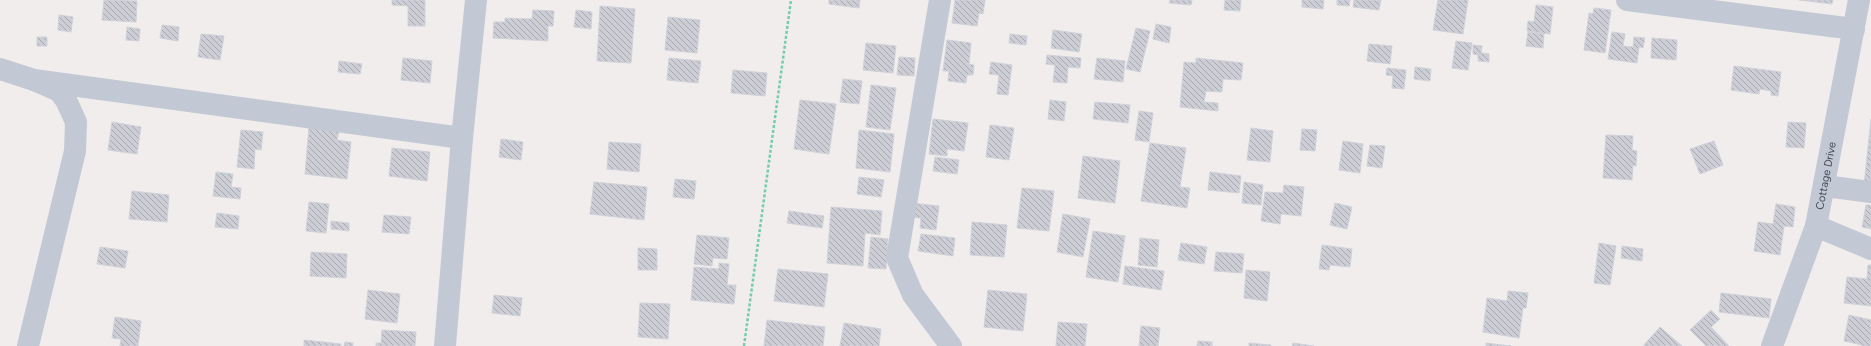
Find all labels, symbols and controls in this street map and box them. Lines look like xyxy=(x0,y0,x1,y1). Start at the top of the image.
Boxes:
street label: Cottage Drive xyxy=(1813,141,1838,211)

